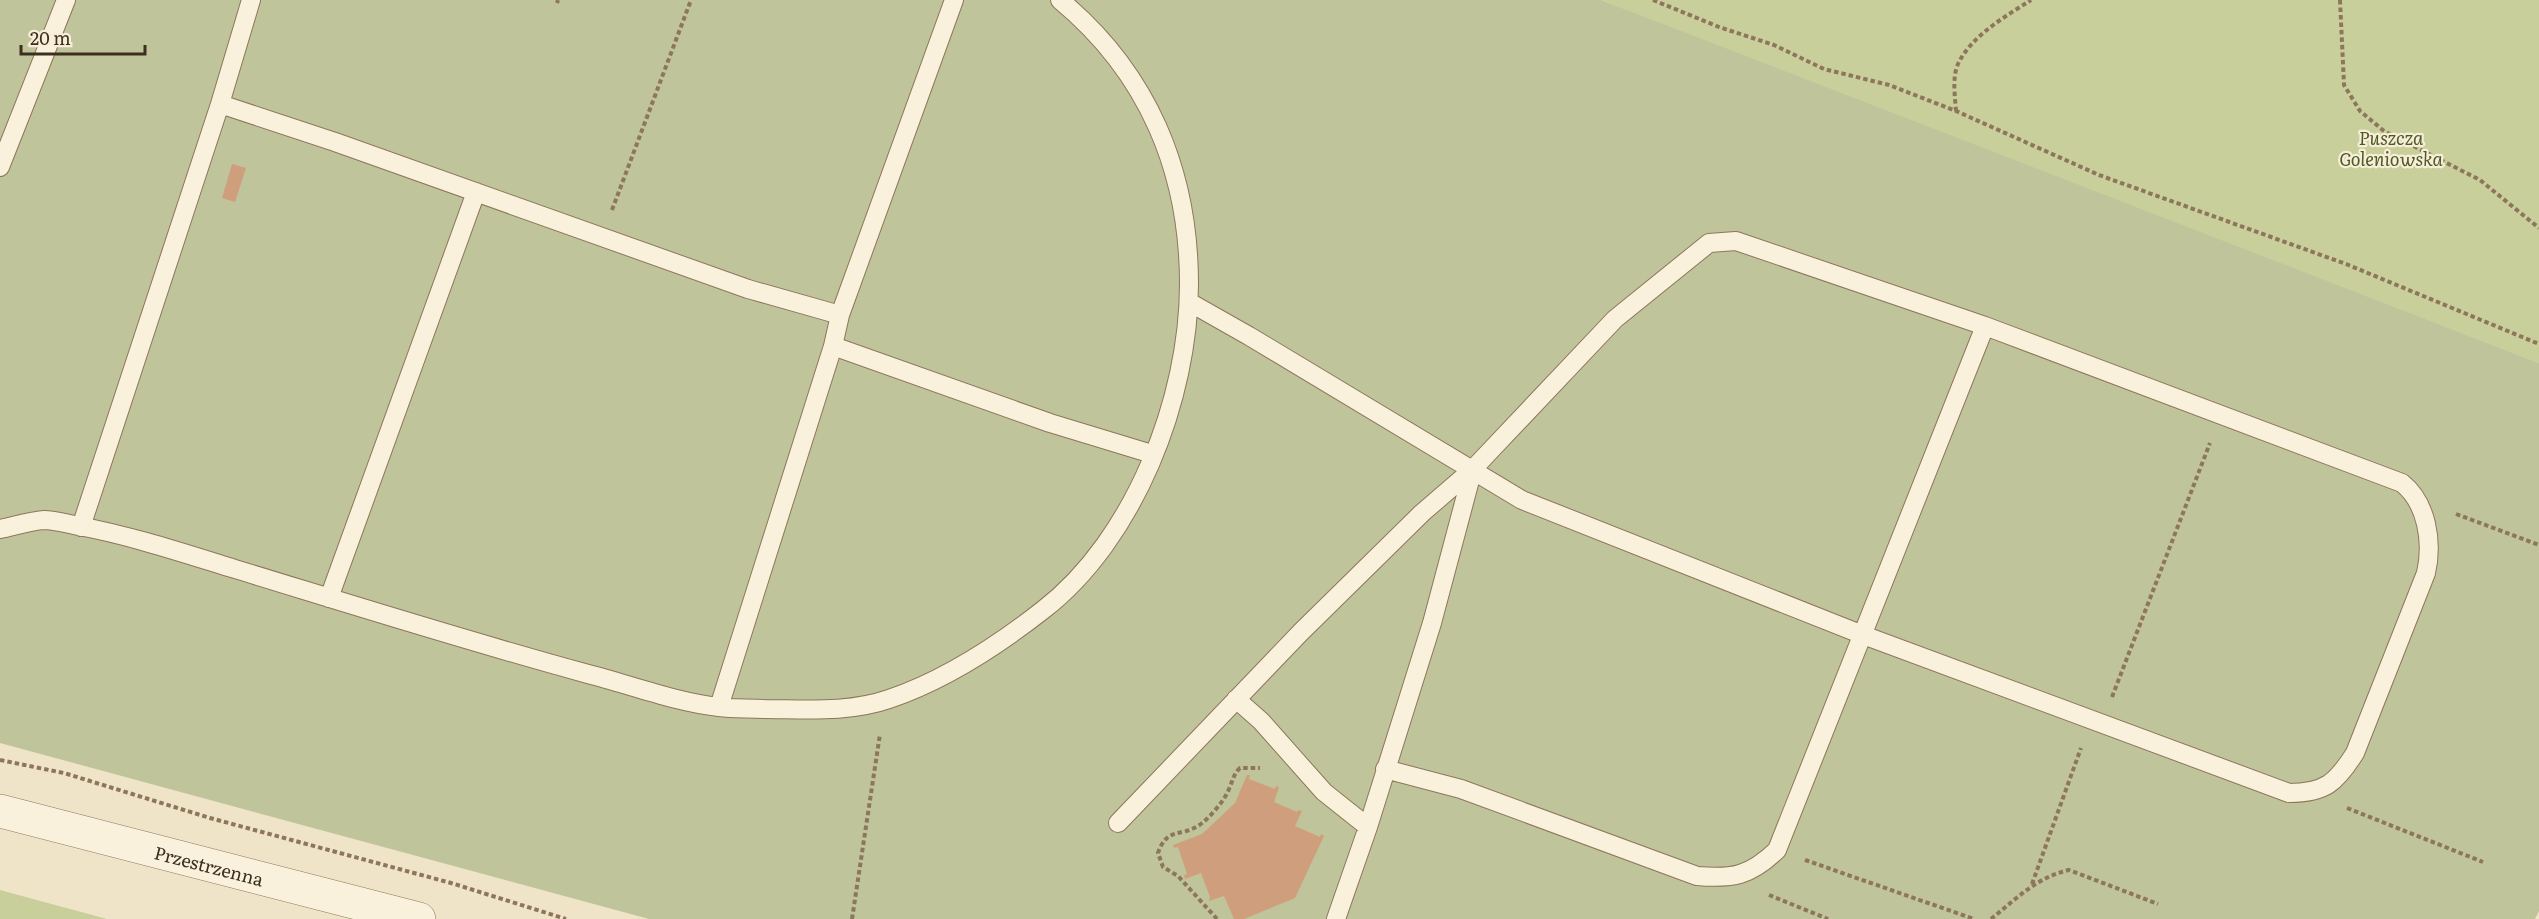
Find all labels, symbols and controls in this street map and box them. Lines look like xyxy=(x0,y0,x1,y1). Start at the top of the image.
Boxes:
scale bar xyxy=(21,18,146,56)
text: 20 m xyxy=(30,24,71,51)
park label: Puszcza Goleniowska xyxy=(2339,124,2443,172)
street label: Przestrzenna xyxy=(152,838,267,892)

